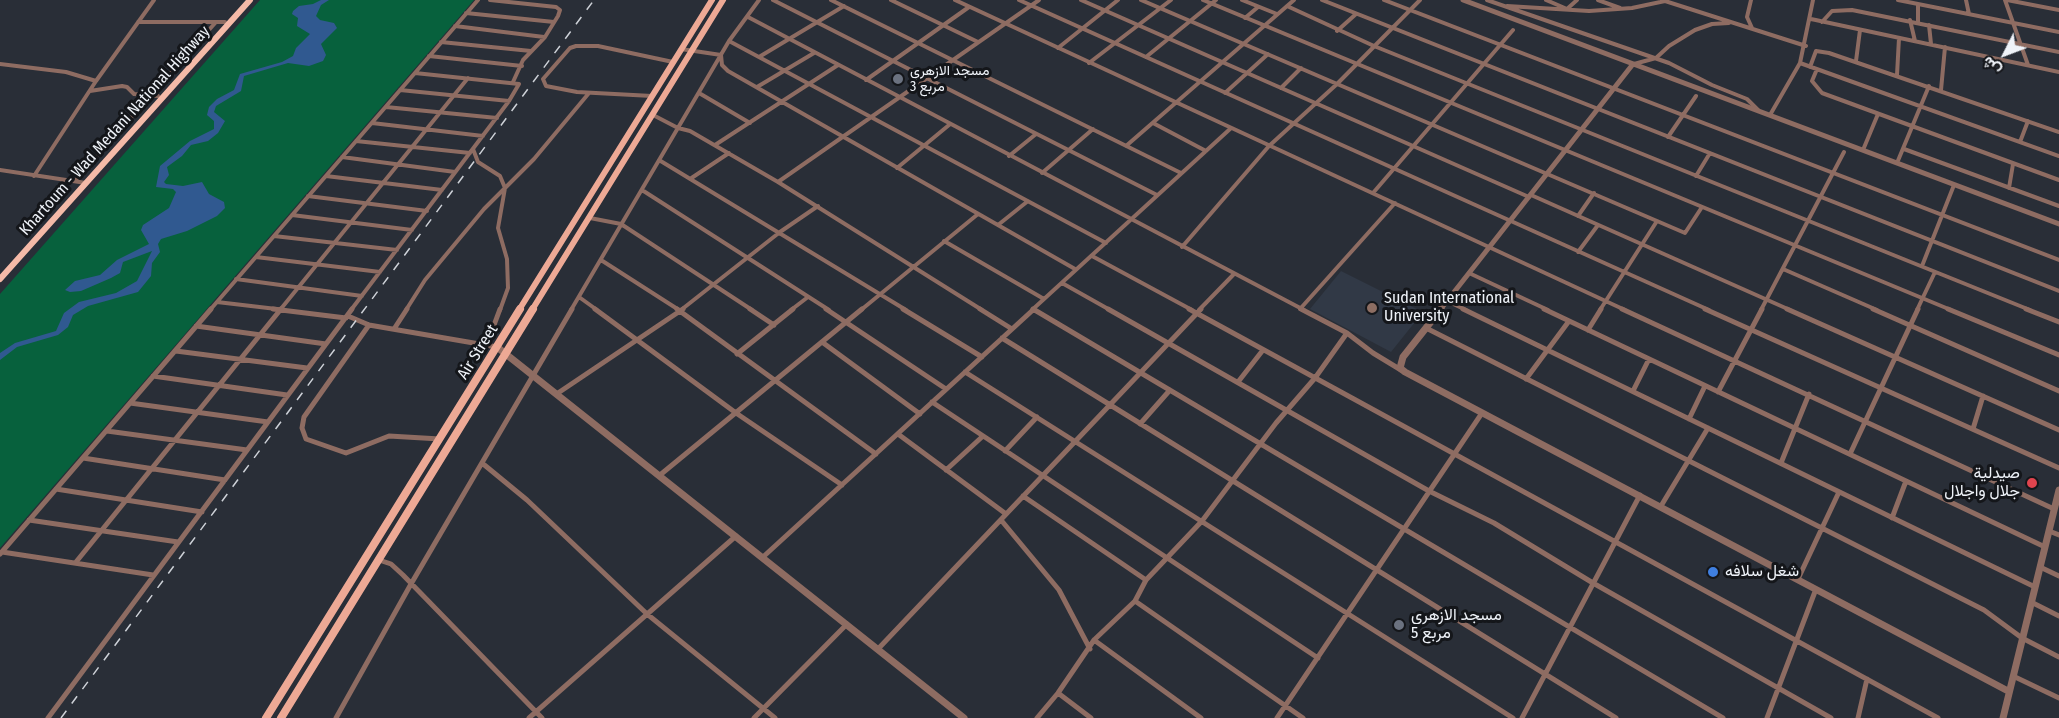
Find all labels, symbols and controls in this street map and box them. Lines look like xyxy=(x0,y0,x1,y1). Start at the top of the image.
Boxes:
street label: Khartoum - Wad Medani National Highway xyxy=(16,22,214,240)
north arrow xyxy=(1975,24,2035,84)
text: ش xyxy=(1978,53,2005,80)
place label: مسجد الازهري مربع 3 xyxy=(910,63,989,96)
marker: مسجد الازهري مربع 3 xyxy=(891,72,905,86)
place label: Sudan International University xyxy=(1384,289,1514,327)
marker: Sudan International University xyxy=(1365,301,1379,315)
street label: Air Street xyxy=(454,321,502,383)
place label: صيدلية جلال واجلال xyxy=(1944,464,2020,502)
marker: صيدلية جلال واجلال xyxy=(2025,476,2039,490)
place label: شغل سلافه xyxy=(1725,562,1799,582)
marker: شغل سلافه xyxy=(1706,565,1720,579)
place label: مسجد الازهري مربع 5 xyxy=(1411,606,1502,644)
marker: مسجد الازهري مربع 5 xyxy=(1392,618,1406,632)

